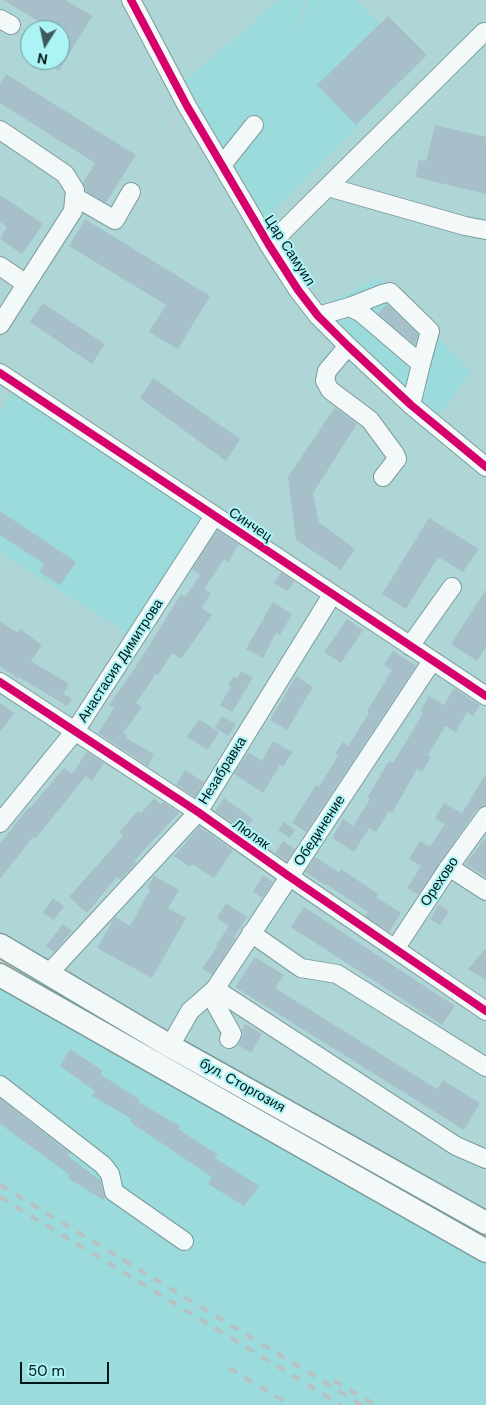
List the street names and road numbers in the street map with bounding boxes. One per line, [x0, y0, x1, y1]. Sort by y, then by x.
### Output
street label: Цар Самуил [260, 213, 318, 289]
street label: Синчец [225, 504, 275, 546]
street label: Анастасия Димитрова [75, 596, 167, 726]
street label: Незабравка [195, 734, 251, 808]
street label: Обединение [291, 792, 349, 870]
street label: Люляк [229, 816, 273, 854]
street label: Орехово [417, 854, 463, 910]
street label: бул. Сторгозия [196, 1056, 288, 1116]

